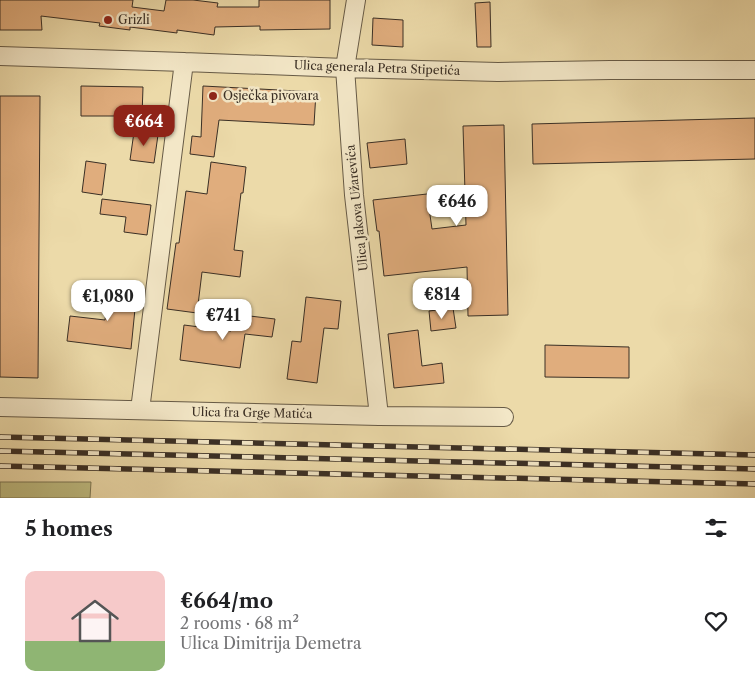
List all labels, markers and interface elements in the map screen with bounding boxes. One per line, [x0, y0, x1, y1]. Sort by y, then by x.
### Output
place label: Grizli [118, 12, 150, 27]
marker: Grizli [102, 14, 114, 26]
street label: Ulica generala Petra Stipetića [294, 57, 461, 78]
place label: Osječka pivovara [223, 88, 319, 103]
marker: Osječka pivovara [207, 90, 219, 102]
pin: €664 [114, 104, 174, 147]
text: €664 [125, 111, 163, 131]
street label: Ulica Jakova Užarevića [342, 143, 371, 272]
pin: €646 [427, 184, 487, 227]
text: €646 [438, 191, 476, 211]
pin: €814 [412, 278, 472, 320]
pin: €1,080 [67, 280, 149, 322]
text: €814 [424, 284, 460, 304]
text: €1,080 [82, 286, 134, 306]
pin: €741 [193, 298, 253, 341]
text: €741 [206, 305, 240, 325]
street label: Ulica fra Grge Matića [192, 404, 313, 421]
icon: filters [702, 514, 730, 542]
text: 5 homes [25, 516, 113, 541]
text: €664/mo [180, 588, 273, 613]
icon: home [65, 591, 125, 651]
icon: heart [702, 607, 730, 635]
text: 2 rooms · 68 m² [180, 613, 299, 633]
text: Ulica Dimitrija Demetra [180, 633, 361, 653]

